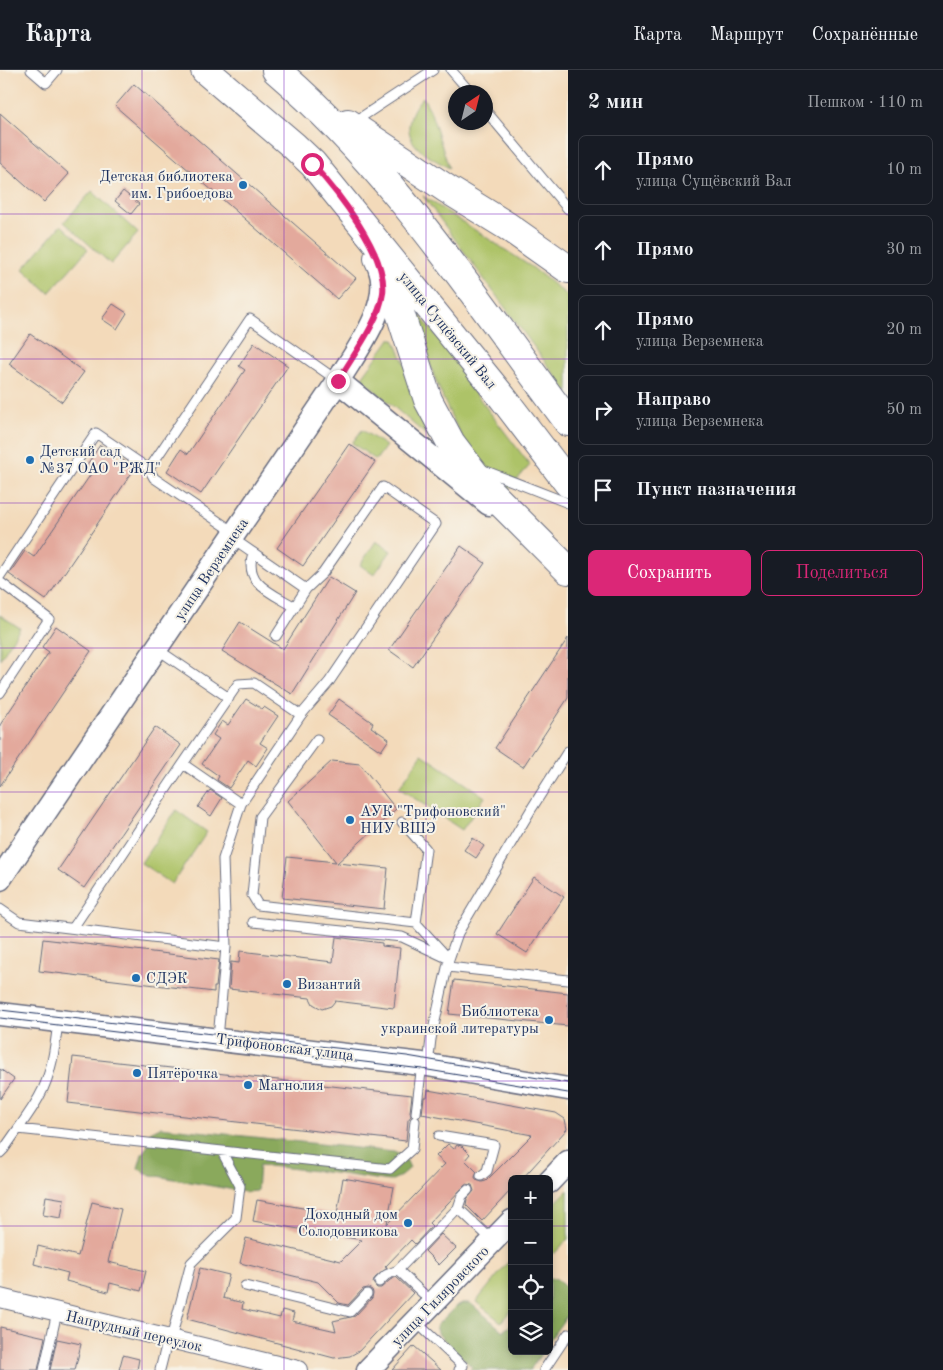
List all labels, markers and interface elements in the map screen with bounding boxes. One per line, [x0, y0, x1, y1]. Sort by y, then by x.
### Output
text: Карта [25, 23, 92, 47]
text: Карта [633, 26, 682, 44]
text: Маршрут [710, 26, 784, 44]
text: Сохранённые [812, 26, 918, 44]
north arrow [448, 85, 493, 130]
text: 2 мин [588, 92, 643, 113]
text: Пешком · 110 m [807, 95, 923, 111]
text: Прямо [636, 151, 694, 170]
route start [301, 153, 324, 176]
icon: ahead [589, 156, 617, 184]
text: 10 m [886, 162, 922, 178]
place label: Детская библиотека им. Грибоедова [99, 170, 234, 202]
text: улица Сущёвский Вал [636, 174, 792, 190]
marker: Детская библиотека им. Грибоедова [237, 179, 249, 191]
icon: ahead [589, 236, 617, 264]
text: Прямо [636, 241, 694, 260]
text: 30 m [886, 242, 922, 258]
street label: улица Сущёвский Вал [395, 270, 499, 392]
text: Прямо [636, 311, 694, 330]
icon: ahead [589, 316, 617, 344]
text: 20 m [886, 322, 922, 338]
text: улица Верземнека [636, 334, 764, 350]
route end [327, 370, 350, 393]
text: Направо [636, 391, 711, 410]
icon: right [589, 396, 617, 424]
text: 50 m [886, 402, 922, 418]
text: улица Верземнека [636, 414, 764, 430]
place label: Детский сад №37 ОАО "РЖД" [40, 445, 161, 477]
marker: Детский сад №37 ОАО "РЖД" [24, 454, 36, 466]
icon: arrive [589, 476, 617, 504]
text: Пункт назначения [636, 481, 796, 500]
street label: улица Верземнека [173, 516, 252, 624]
button: Сохранить [588, 550, 751, 596]
button: Поделиться [761, 550, 923, 596]
place label: АУК "Трифоновский" НИУ ВШЭ [360, 805, 506, 837]
marker: АУК "Трифоновский" НИУ ВШЭ [344, 814, 356, 826]
marker: СДЭК [130, 972, 142, 984]
place label: СДЭК [146, 972, 188, 987]
marker: Византий [281, 978, 293, 990]
place label: Византий [297, 978, 361, 993]
place label: Библиотека украинской литературы [381, 1005, 540, 1037]
marker: Библиотека украинской литературы [543, 1014, 555, 1026]
street label: Трифоновская улица [215, 1033, 355, 1064]
marker: Пятёрочка [131, 1067, 143, 1079]
place label: Пятёрочка [147, 1067, 219, 1082]
marker: Магнолия [242, 1079, 254, 1091]
place label: Магнолия [258, 1079, 324, 1094]
map controls [508, 1175, 553, 1355]
button: + [508, 1175, 553, 1220]
place label: Доходный дом Солодовникова [298, 1208, 399, 1240]
marker: Доходный дом Солодовникова [402, 1217, 414, 1229]
button: − [508, 1220, 553, 1265]
street label: улица Гиляровского [390, 1244, 493, 1350]
button: locate [508, 1265, 553, 1310]
street label: Напрудный переулок [64, 1309, 204, 1356]
button: layers [508, 1310, 553, 1355]

